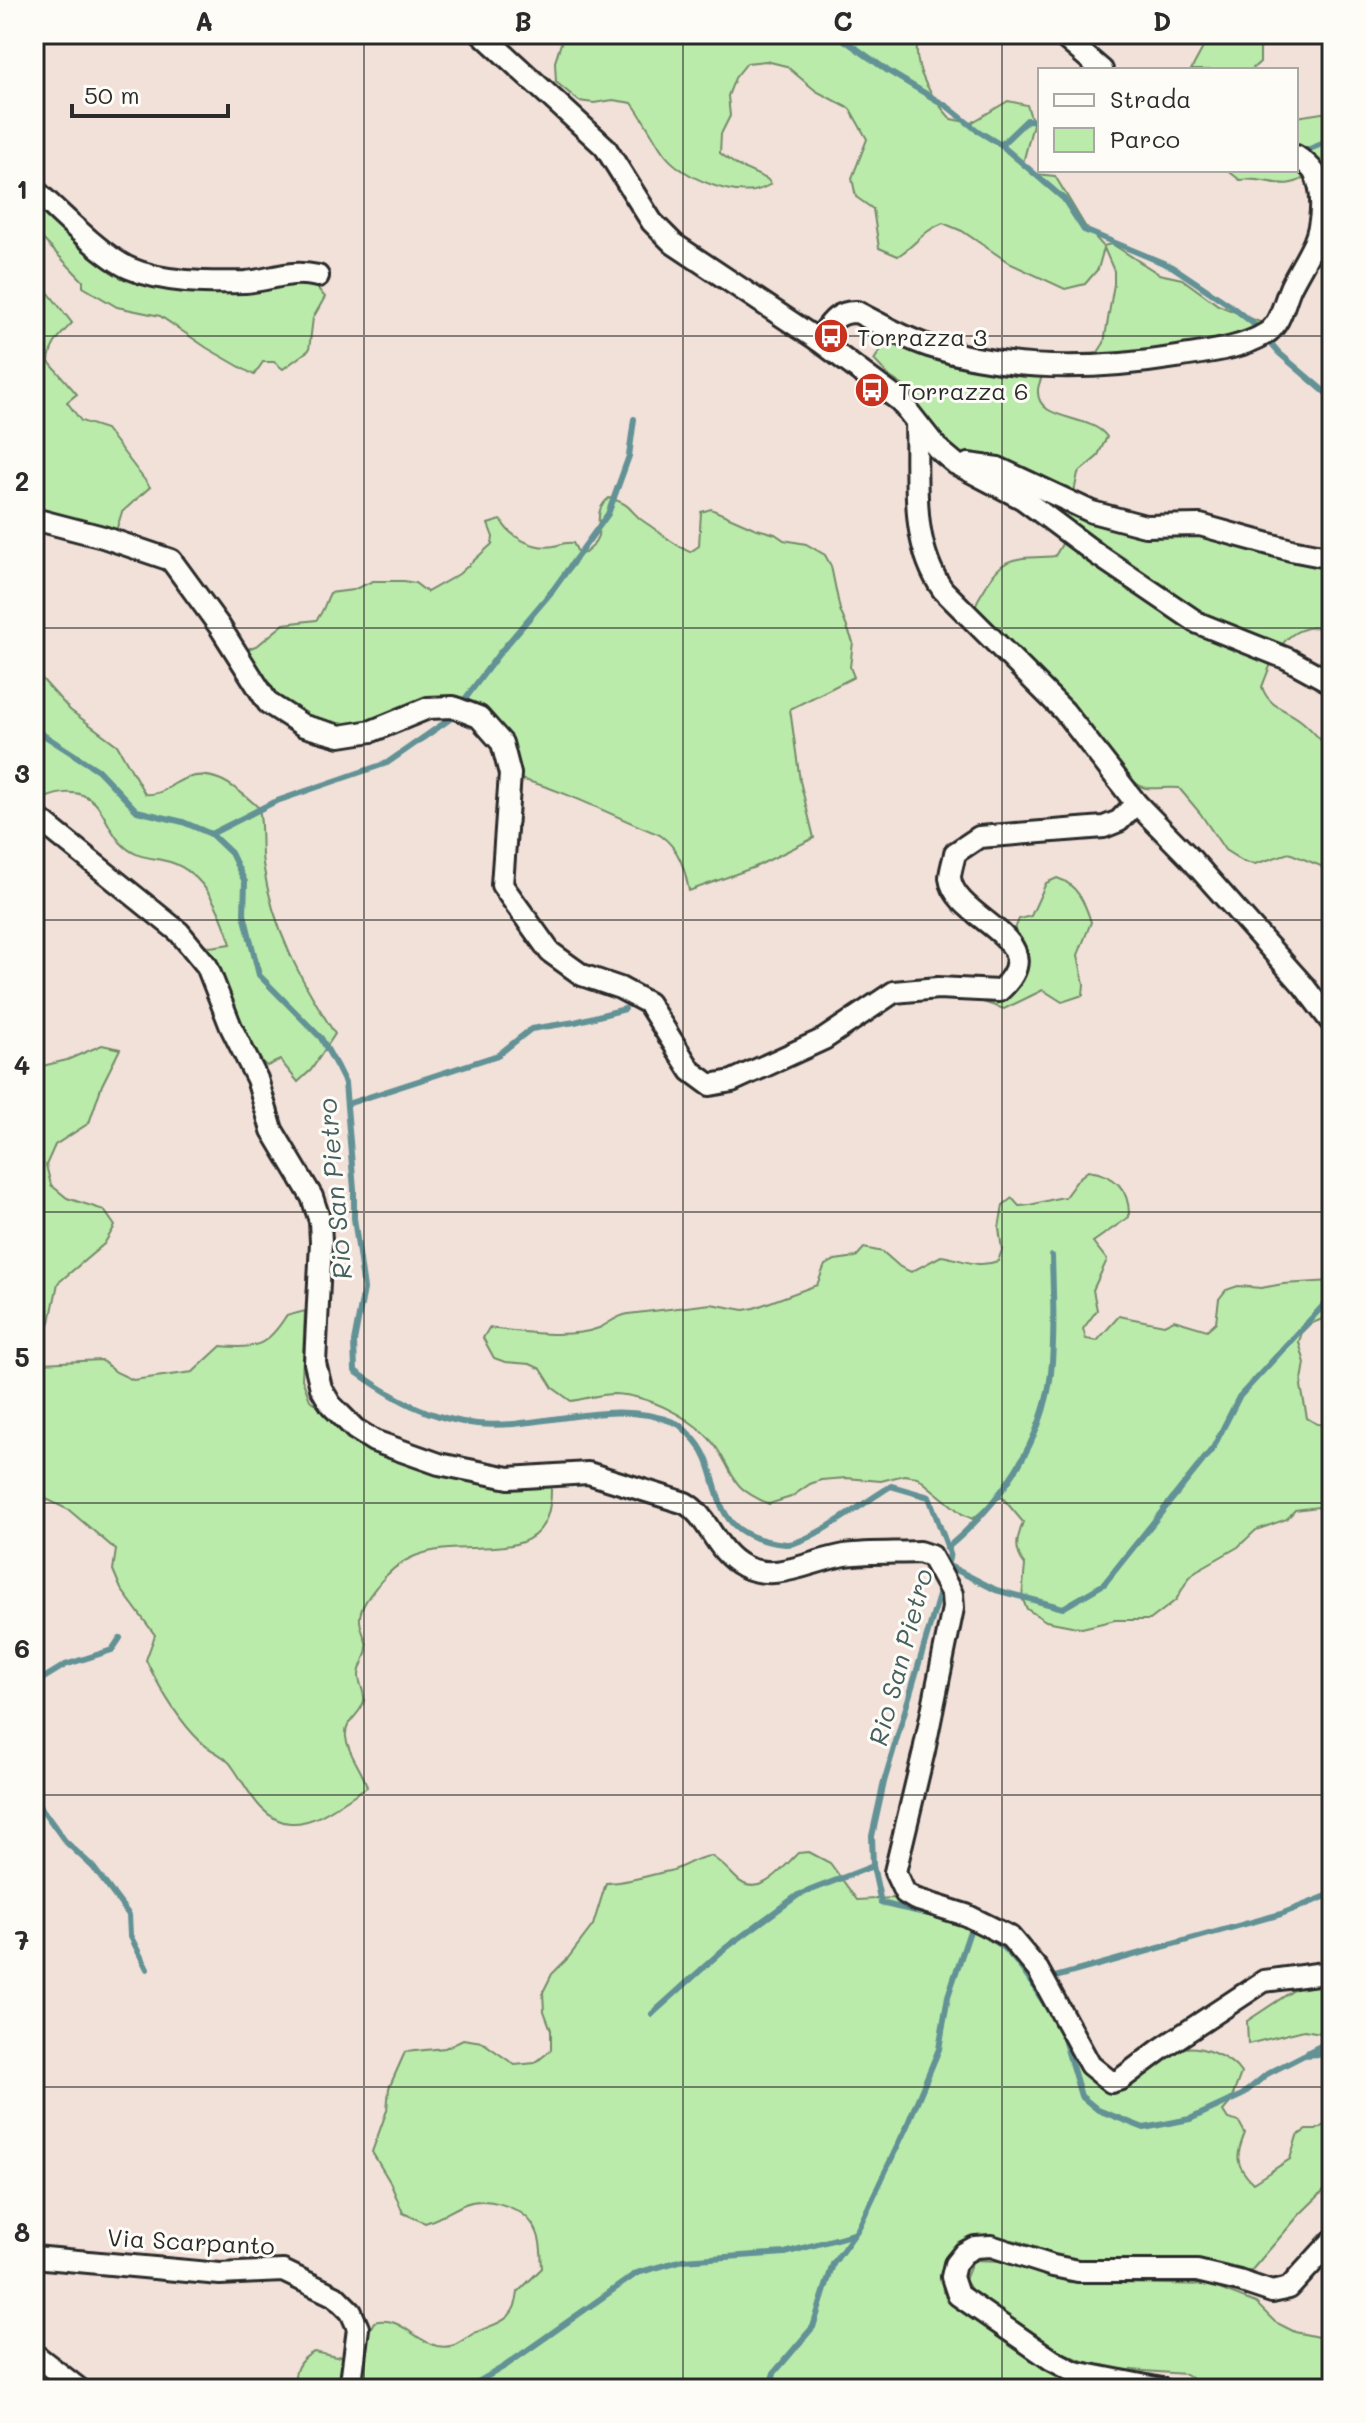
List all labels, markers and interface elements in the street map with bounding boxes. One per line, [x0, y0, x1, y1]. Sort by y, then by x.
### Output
text: A [195, 4, 213, 38]
text: B [514, 4, 532, 38]
text: C [833, 4, 853, 38]
text: D [1153, 4, 1171, 38]
scale bar [72, 68, 228, 118]
legend [1038, 68, 1298, 172]
text: 50 m [84, 79, 140, 110]
text: Strada [1110, 83, 1191, 114]
text: Parco [1110, 123, 1180, 154]
text: 1 [16, 172, 28, 206]
bus stop icon: Torrazza 3 [812, 317, 850, 355]
place label: Torrazza 3 [857, 321, 987, 352]
bus stop icon: Torrazza 6 [853, 371, 891, 409]
place label: Torrazza 6 [898, 375, 1028, 406]
text: 2 [15, 464, 29, 498]
text: 3 [14, 756, 30, 790]
text: 4 [14, 1048, 30, 1082]
water label: Rio San Pietro [309, 1097, 359, 1281]
text: 5 [14, 1340, 30, 1374]
water label: Rio San Pietro [860, 1565, 940, 1749]
text: 6 [14, 1631, 30, 1665]
text: 7 [15, 1923, 29, 1957]
text: 8 [14, 2215, 30, 2249]
street label: Via Scarpanto [106, 2221, 276, 2261]

